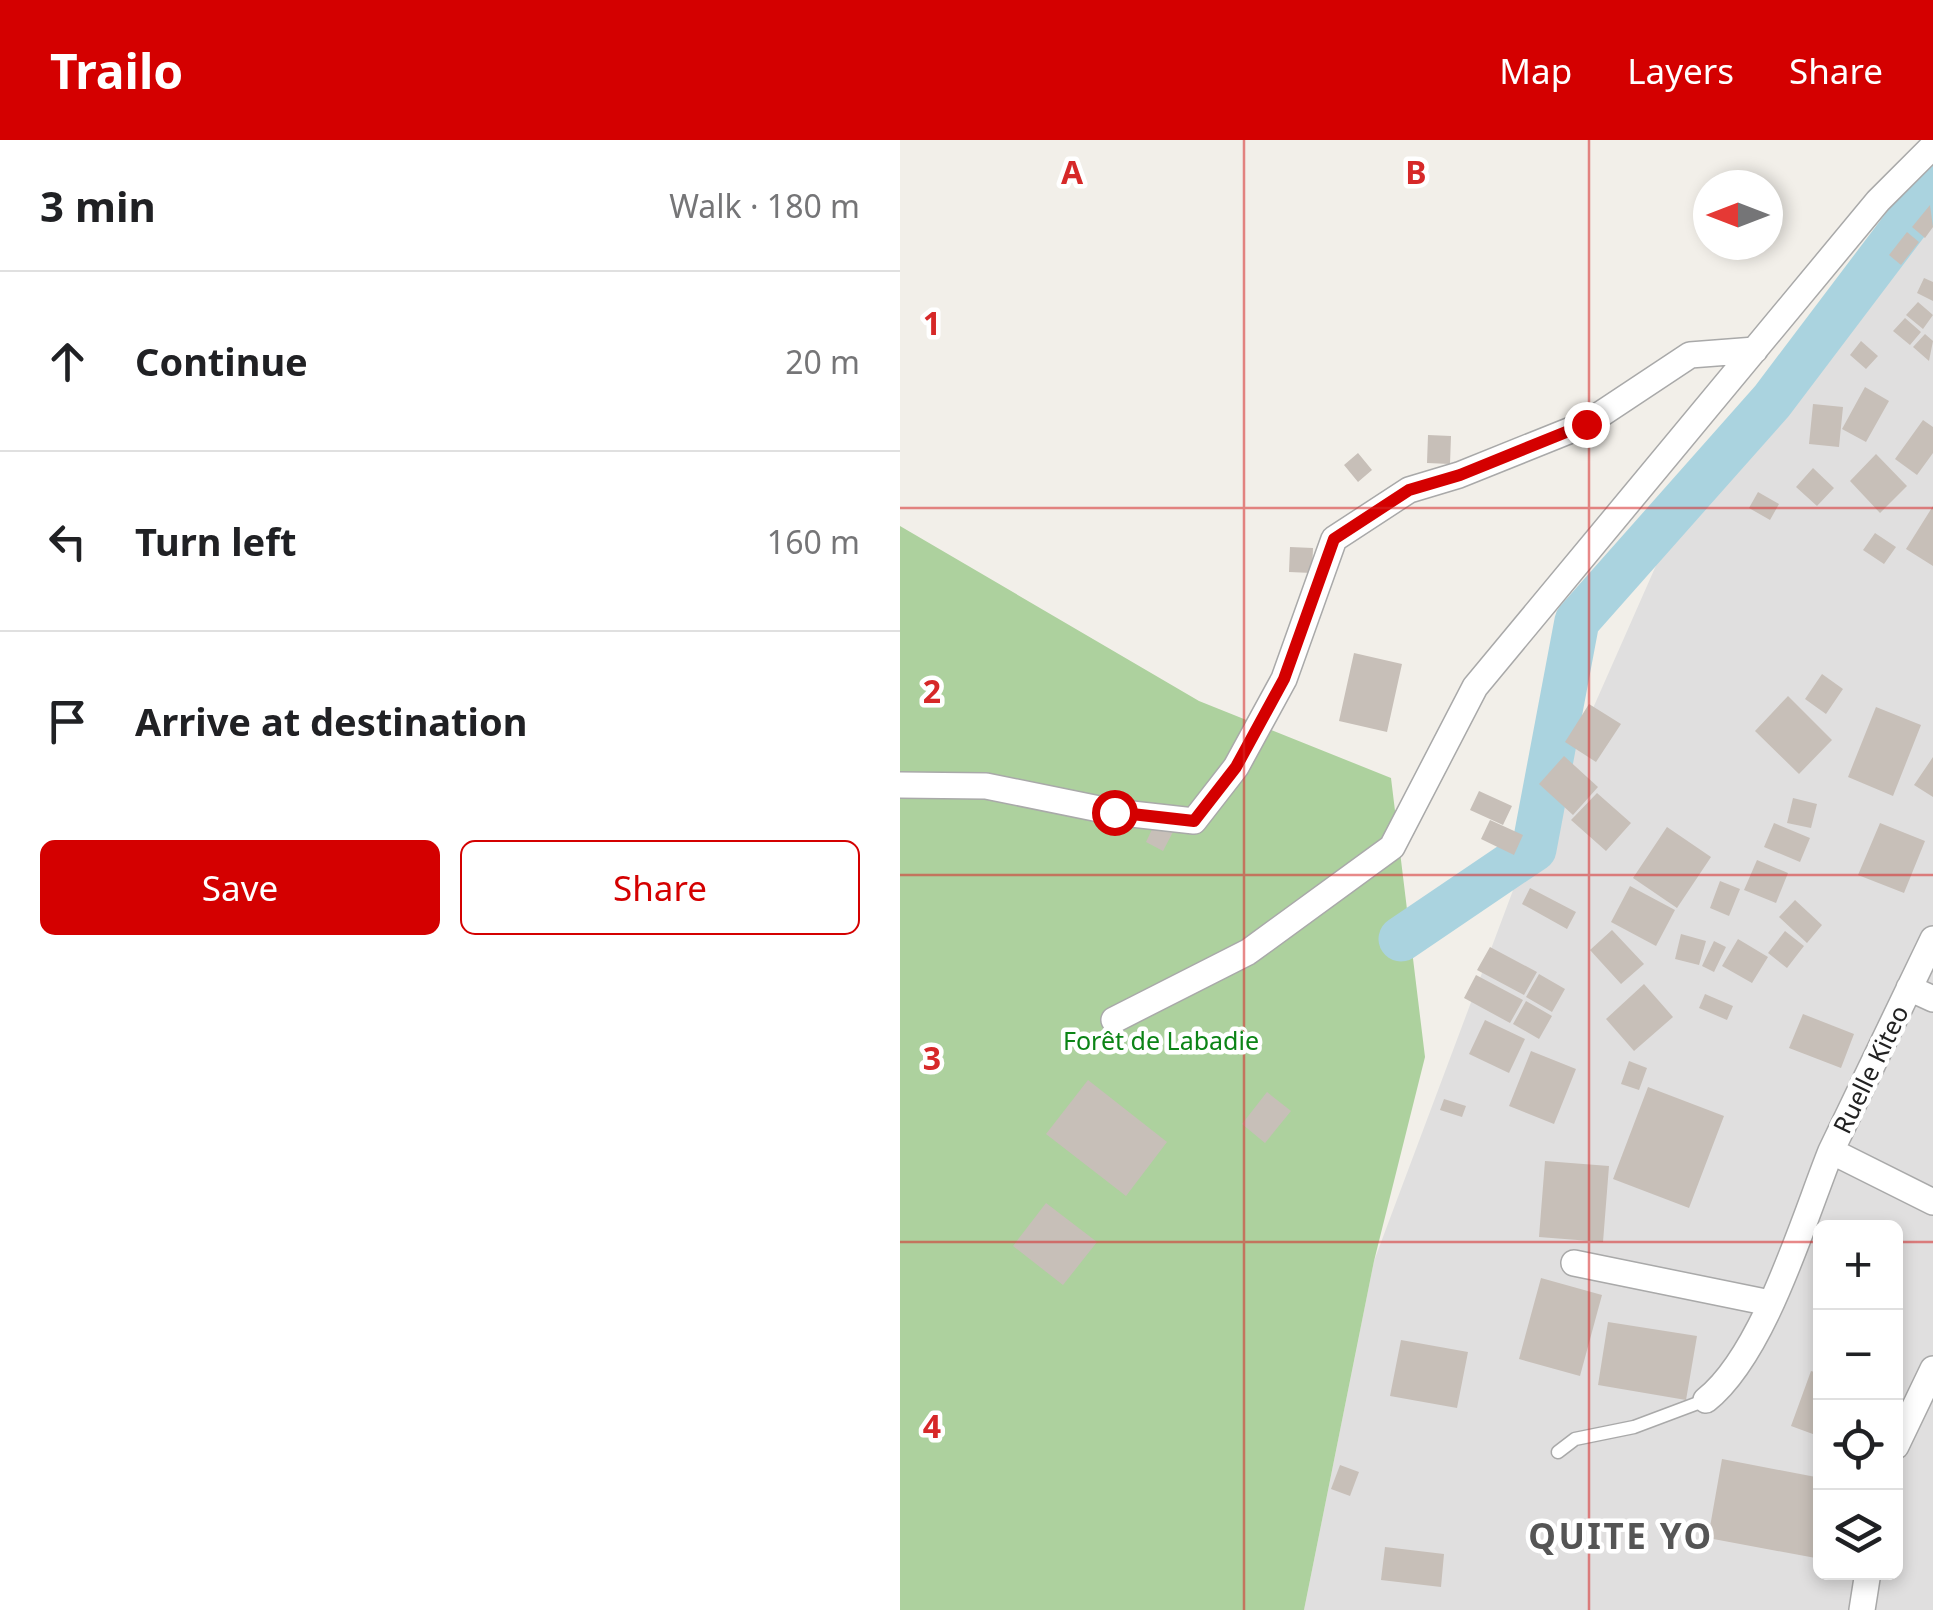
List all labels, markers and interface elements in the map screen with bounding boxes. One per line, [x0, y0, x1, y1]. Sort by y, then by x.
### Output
text: Trailo [50, 38, 183, 103]
text: Map [1499, 47, 1572, 94]
text: Layers [1627, 47, 1734, 94]
text: Share [1789, 47, 1883, 94]
text: A [1061, 150, 1084, 193]
text: B [1405, 150, 1427, 193]
north arrow [1693, 170, 1783, 260]
text: 3 min [40, 177, 156, 234]
text: Walk · 180 m [669, 184, 860, 227]
text: 1 [923, 301, 941, 344]
icon: ahead [40, 334, 95, 389]
text: Continue [135, 335, 308, 387]
text: 20 m [785, 340, 860, 383]
route end [1564, 402, 1610, 448]
icon: left [40, 514, 95, 569]
text: Turn left [135, 515, 297, 567]
text: 160 m [767, 520, 860, 563]
text: 2 [923, 669, 941, 712]
icon: arrive [40, 694, 95, 749]
text: Arrive at destination [135, 695, 527, 747]
route start [1092, 790, 1138, 836]
button: Save [40, 840, 440, 935]
button: Share [460, 840, 860, 935]
street label: Ruelle Kiteo [1824, 999, 1916, 1139]
park label: Forêt de Labadie [1063, 1023, 1259, 1057]
text: 3 [923, 1036, 941, 1079]
map controls [1813, 1220, 1903, 1580]
button: + [1813, 1220, 1903, 1310]
button: − [1813, 1310, 1903, 1400]
button: locate [1813, 1400, 1903, 1490]
text: 4 [923, 1404, 941, 1447]
button: layers [1813, 1490, 1903, 1580]
district label: QUITE YO [1528, 1512, 1714, 1559]

